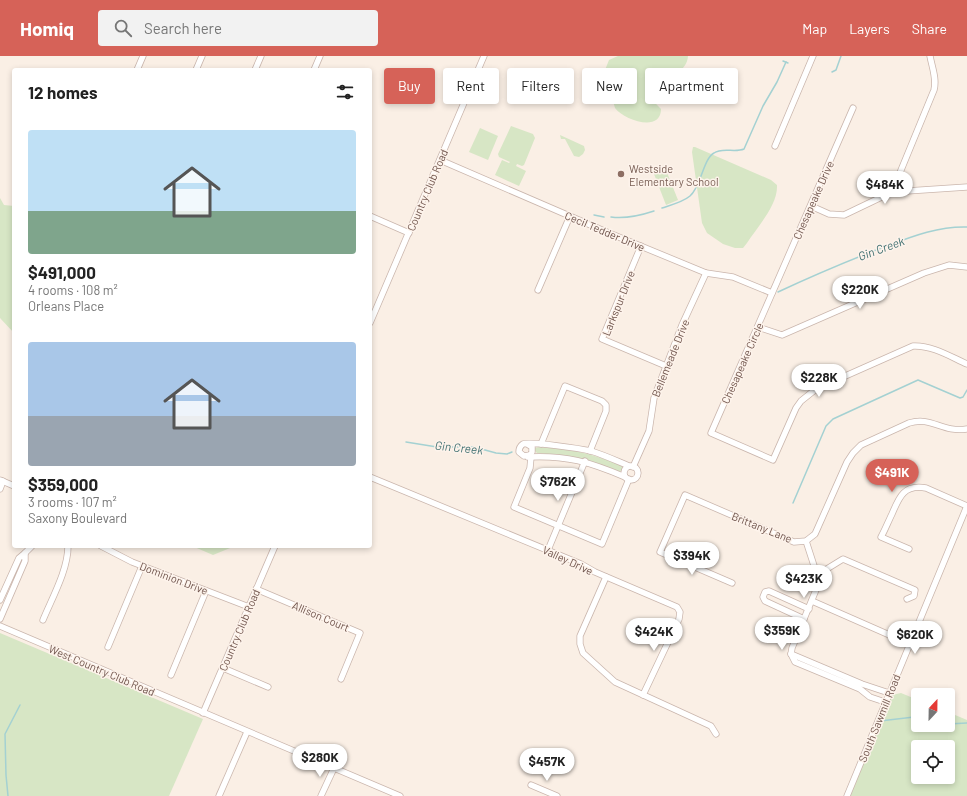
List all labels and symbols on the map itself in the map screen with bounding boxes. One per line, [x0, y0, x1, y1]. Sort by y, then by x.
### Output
street label: Country Club Road [404, 147, 450, 233]
street label: Chesapeake Drive [790, 159, 836, 241]
place label: Westside Elementary School [629, 162, 719, 188]
marker: Westside Elementary School [616, 169, 626, 179]
pin: $484K [857, 171, 913, 205]
street label: Cecil Tedder Drive [563, 208, 647, 254]
water label: Gin Creek [856, 233, 906, 263]
street label: Larkspur Drive [599, 268, 637, 338]
pin: $220K [832, 276, 888, 310]
street label: Bellemeade Drive [648, 317, 692, 399]
street label: Chesapeake Circle [718, 320, 766, 406]
pin: $228K [791, 364, 847, 398]
water label: Gin Creek [434, 438, 484, 456]
pin: $491K [864, 459, 920, 493]
pin: $762K [530, 468, 586, 502]
street label: Brittany Lane [730, 509, 794, 545]
pin: $394K [664, 542, 720, 576]
street label: Valley Drive [541, 543, 595, 577]
street label: Dominion Drive [138, 559, 210, 597]
pin: $423K [776, 565, 832, 599]
street label: Country Club Road [216, 587, 262, 673]
street label: Allison Court [291, 598, 351, 634]
pin: $359K [754, 617, 810, 651]
pin: $424K [626, 618, 682, 652]
pin: $620K [887, 621, 943, 655]
street label: West Country Club Road [47, 642, 157, 698]
street label: South Sawmill Road [855, 672, 903, 764]
north arrow [911, 688, 955, 732]
pin: $280K [292, 744, 348, 778]
pin: $457K [519, 748, 575, 782]

